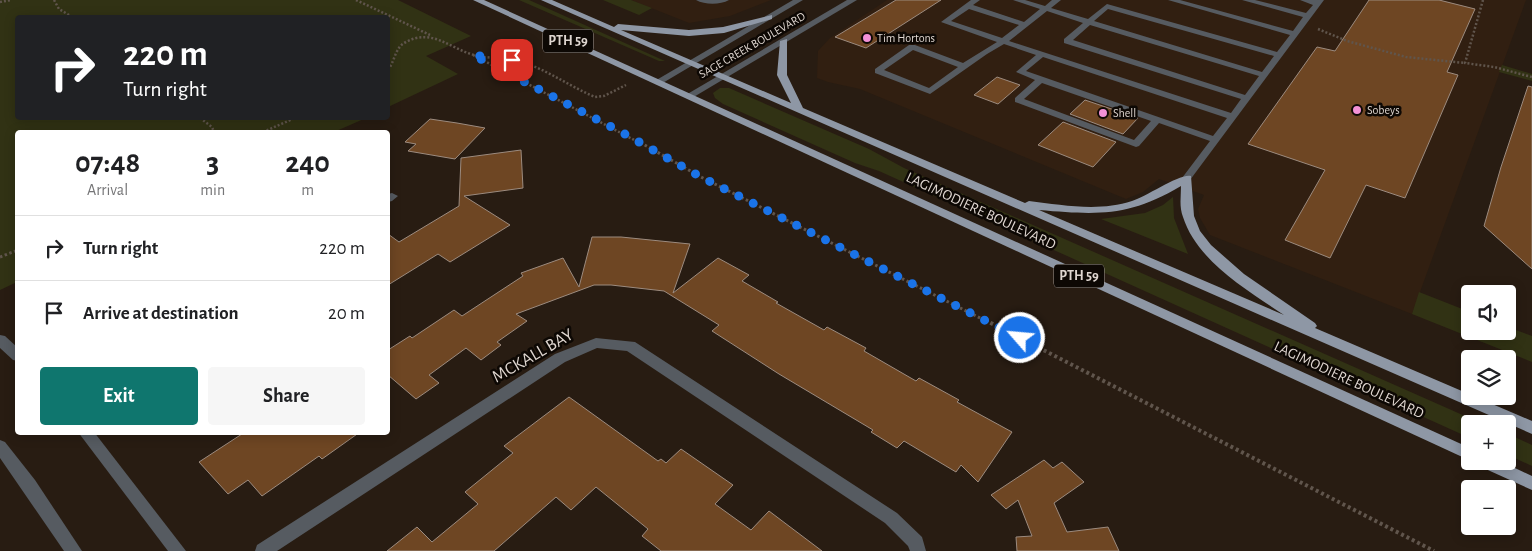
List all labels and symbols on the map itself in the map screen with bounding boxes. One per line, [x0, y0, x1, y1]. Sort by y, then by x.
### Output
street label: SAGE CREEK BOULEVARD [697, 10, 807, 80]
road number: PTH 59 [543, 29, 593, 52]
marker: Tim Hortons [861, 32, 873, 44]
place label: Tim Hortons [877, 32, 935, 44]
pin [491, 39, 533, 81]
marker: Sobeys [1351, 104, 1363, 116]
place label: Sobeys [1367, 104, 1400, 117]
marker: Shell [1097, 107, 1109, 119]
place label: Shell [1113, 107, 1136, 119]
street label: LAGIMODIERE BOULEVARD [904, 170, 1058, 252]
road number: PTH 59 [1054, 264, 1104, 288]
position arrow [993, 311, 1045, 363]
street label: MCKALL BAY [489, 325, 577, 386]
street label: LAGIMODIERE BOULEVARD [1272, 339, 1426, 421]

